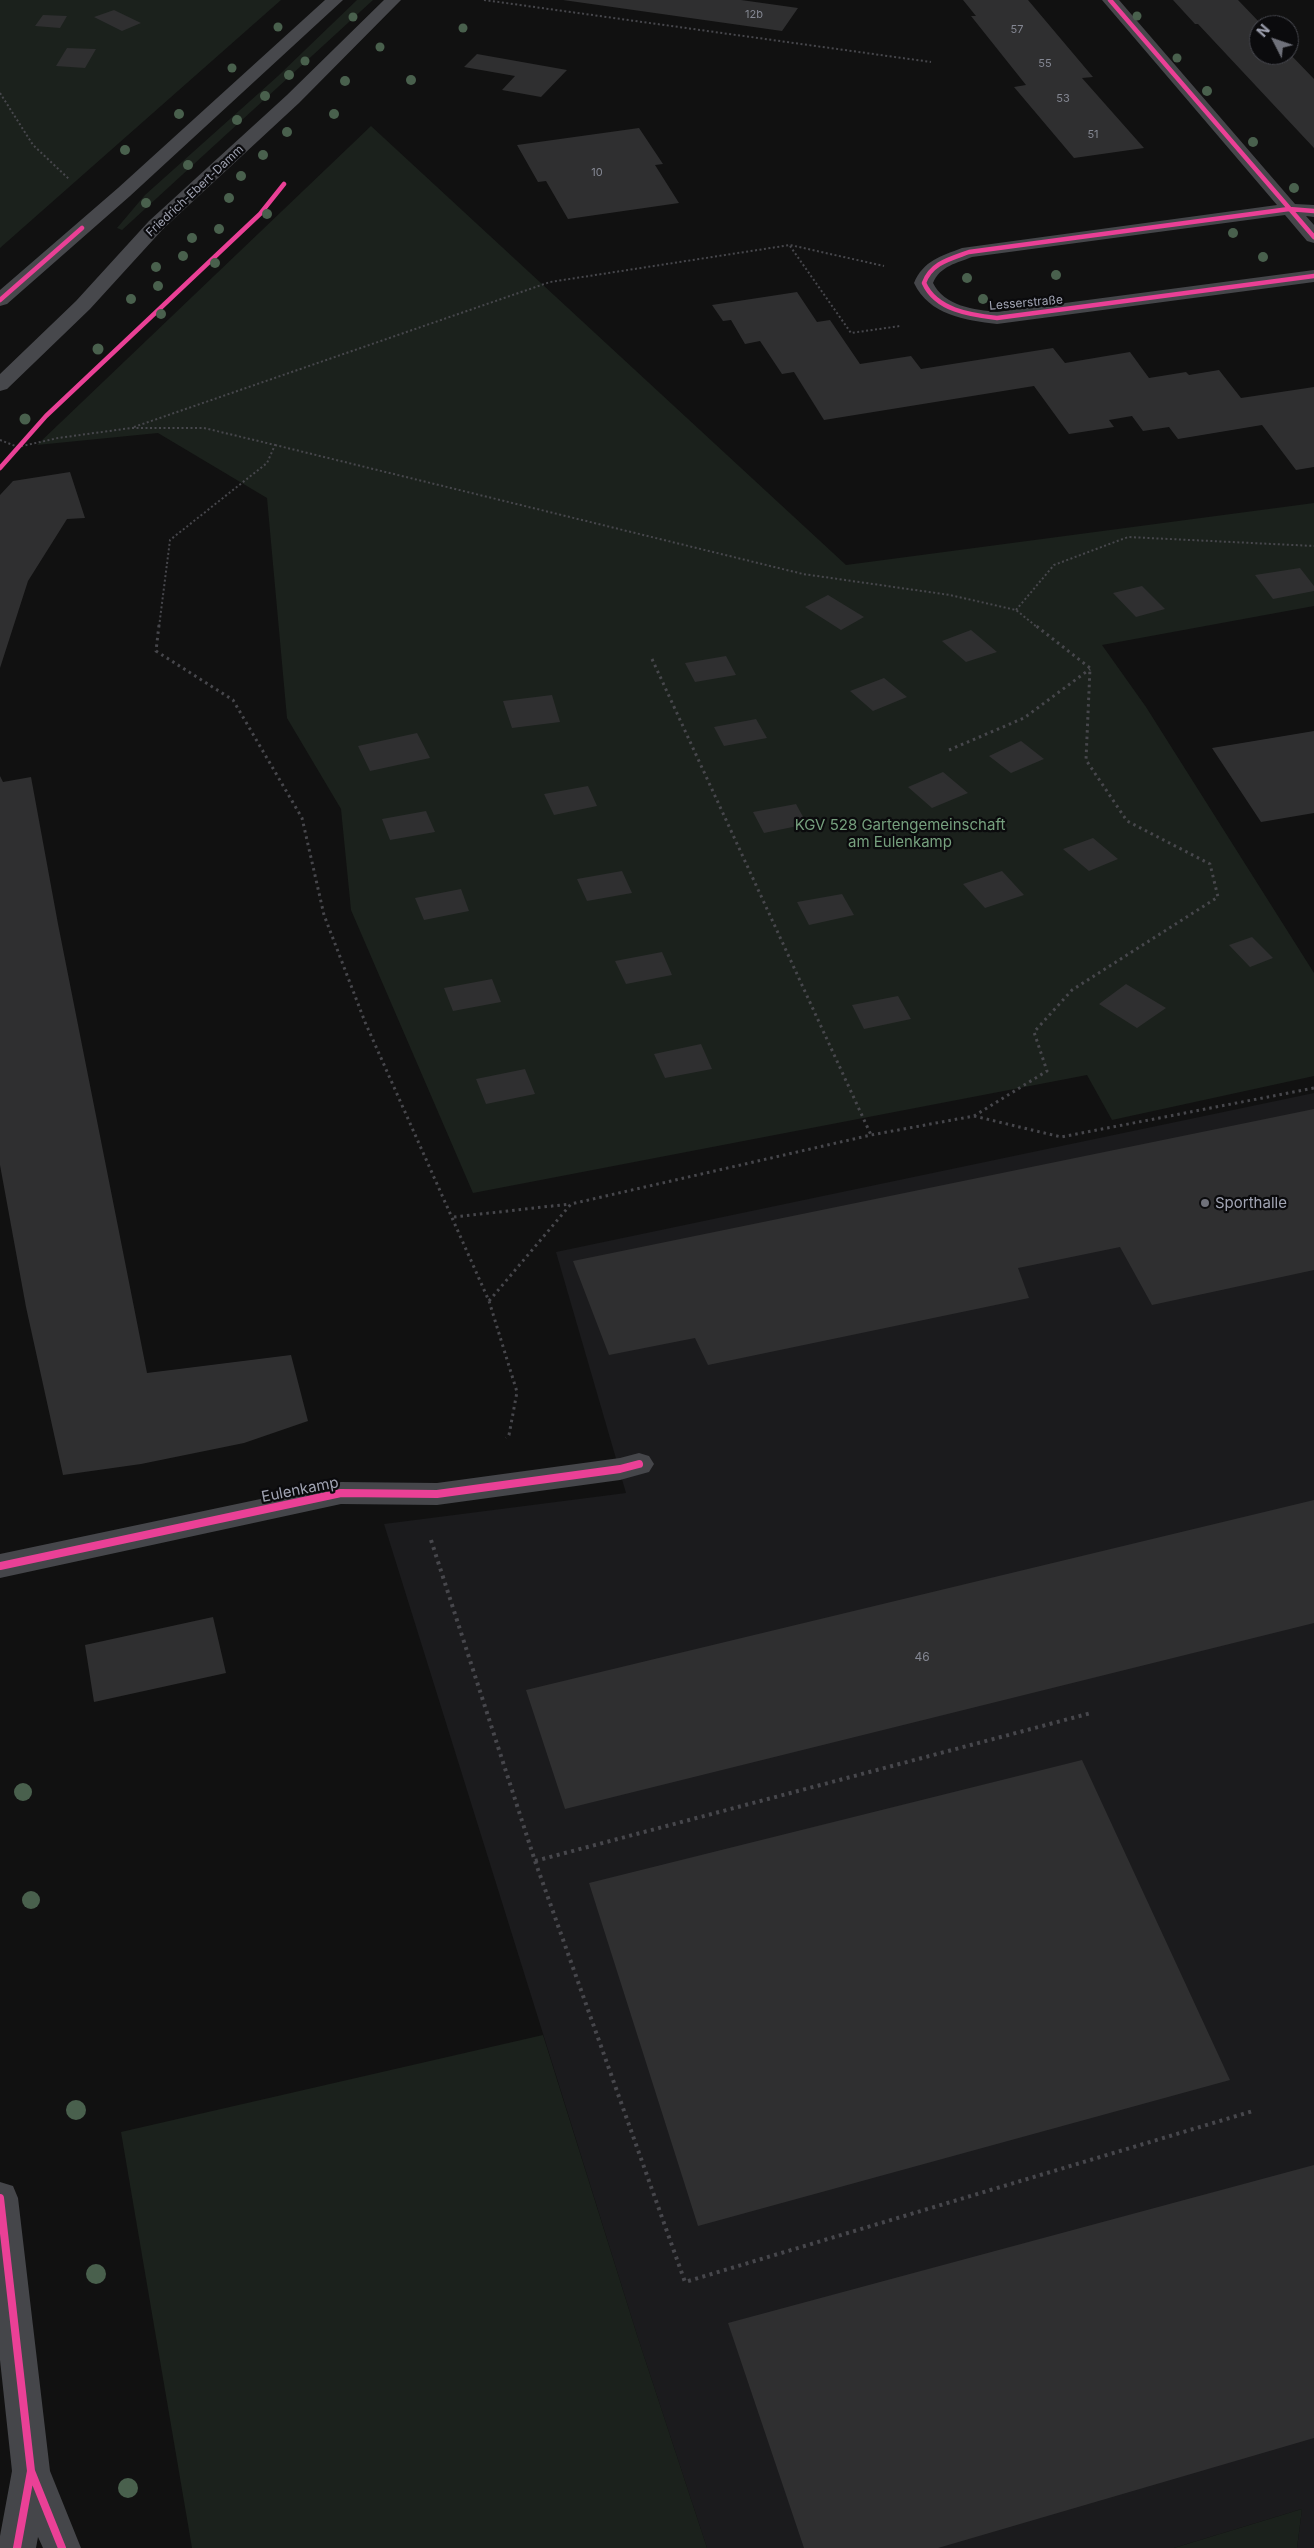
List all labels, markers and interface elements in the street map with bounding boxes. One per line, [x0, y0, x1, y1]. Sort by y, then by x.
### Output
house number: 12b [745, 8, 763, 22]
north arrow [1249, 15, 1299, 65]
text: N [1253, 21, 1273, 40]
house number: 57 [1011, 23, 1023, 37]
house number: 55 [1038, 57, 1052, 71]
house number: 53 [1056, 92, 1070, 106]
house number: 51 [1087, 128, 1099, 142]
street label: Friedrich-Ebert-Damm [143, 142, 247, 240]
house number: 10 [591, 166, 603, 180]
street label: Lesserstraße [989, 293, 1063, 313]
park label: KGV 528 Gartengemeinschaft am Eulenkamp [795, 816, 1005, 851]
place label: Sporthalle [1215, 1194, 1287, 1212]
marker: Sporthalle [1199, 1197, 1211, 1209]
street label: Eulenkamp [260, 1474, 340, 1506]
house number: 46 [914, 1650, 930, 1664]

